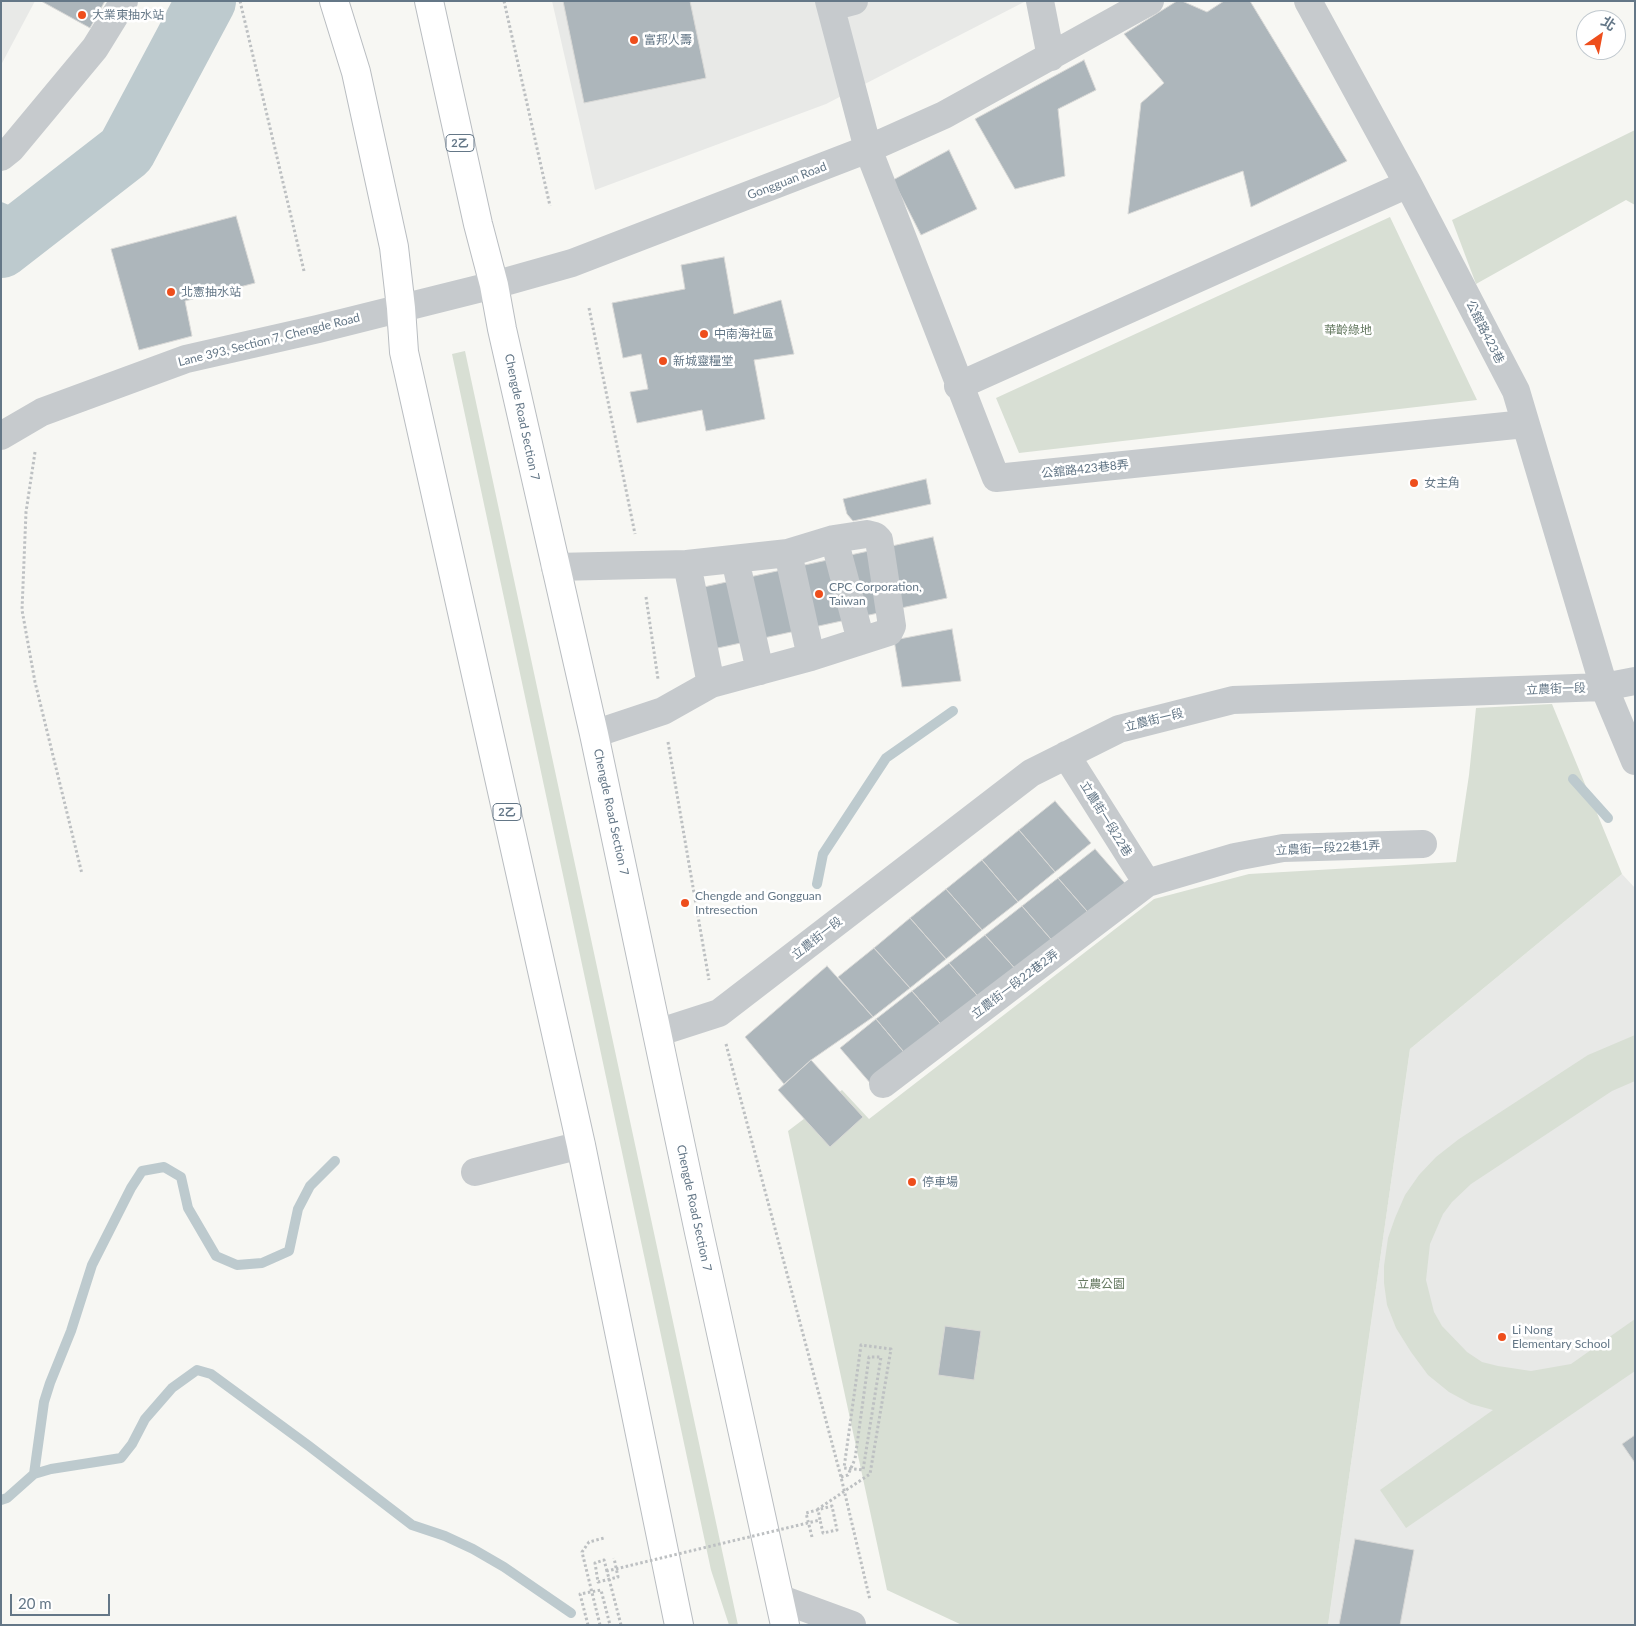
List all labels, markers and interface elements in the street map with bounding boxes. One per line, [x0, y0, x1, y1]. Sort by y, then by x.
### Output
place label: 大業東抽水站 [92, 8, 164, 22]
marker: 大業東抽水站 [76, 9, 88, 21]
north arrow [1576, 10, 1626, 60]
text: 北 [1598, 12, 1619, 34]
place label: 富邦人壽 [644, 33, 692, 47]
marker: 富邦人壽 [628, 34, 640, 46]
road number: 2乙 [446, 134, 474, 152]
street label: Gongguan Road [745, 159, 829, 203]
place label: 北憲抽水站 [181, 285, 241, 299]
marker: 北憲抽水站 [165, 286, 177, 298]
street label: 公舘路423巷 [1463, 298, 1507, 366]
street label: Lane 393, Section 7, Chengde Road [177, 310, 361, 370]
park label: 華齡綠地 [1324, 323, 1372, 337]
place label: 中南海社區 [714, 327, 774, 341]
marker: 中南海社區 [698, 328, 710, 340]
street label: Chengde Road Section 7 [502, 352, 542, 482]
place label: 新城靈糧堂 [673, 354, 733, 368]
marker: 新城靈糧堂 [657, 355, 669, 367]
street label: 公舘路423巷8弄 [1041, 457, 1129, 481]
place label: 女主角 [1424, 476, 1460, 490]
marker: 女主角 [1408, 477, 1420, 489]
place label: CPC Corporation, Taiwan [829, 580, 922, 608]
marker: CPC Corporation, Taiwan [813, 588, 825, 600]
street label: 立農街一段 [1526, 681, 1586, 697]
street label: 立農街一段 [1123, 706, 1185, 734]
street label: Chengde Road Section 7 [591, 747, 631, 877]
street label: 立農街一段22巷 [1077, 779, 1135, 859]
road number: 2乙 [493, 804, 521, 820]
street label: 立農街一段22巷1弄 [1275, 838, 1381, 858]
place label: Chengde and Gongguan Intresection [695, 889, 821, 917]
marker: Chengde and Gongguan Intresection [679, 897, 691, 909]
street label: 立農街一段 [789, 914, 845, 962]
street label: 立農街一段22巷2弄 [969, 947, 1061, 1021]
street label: Chengde Road Section 7 [674, 1143, 714, 1273]
place label: 停車場 [922, 1175, 958, 1189]
marker: 停車場 [906, 1176, 918, 1188]
park label: 立農公園 [1077, 1277, 1125, 1291]
place label: Li Nong Elementary School [1512, 1323, 1610, 1351]
marker: Li Nong Elementary School [1496, 1331, 1508, 1343]
scale bar [12, 1584, 112, 1616]
text: 20 m [18, 1594, 52, 1612]

